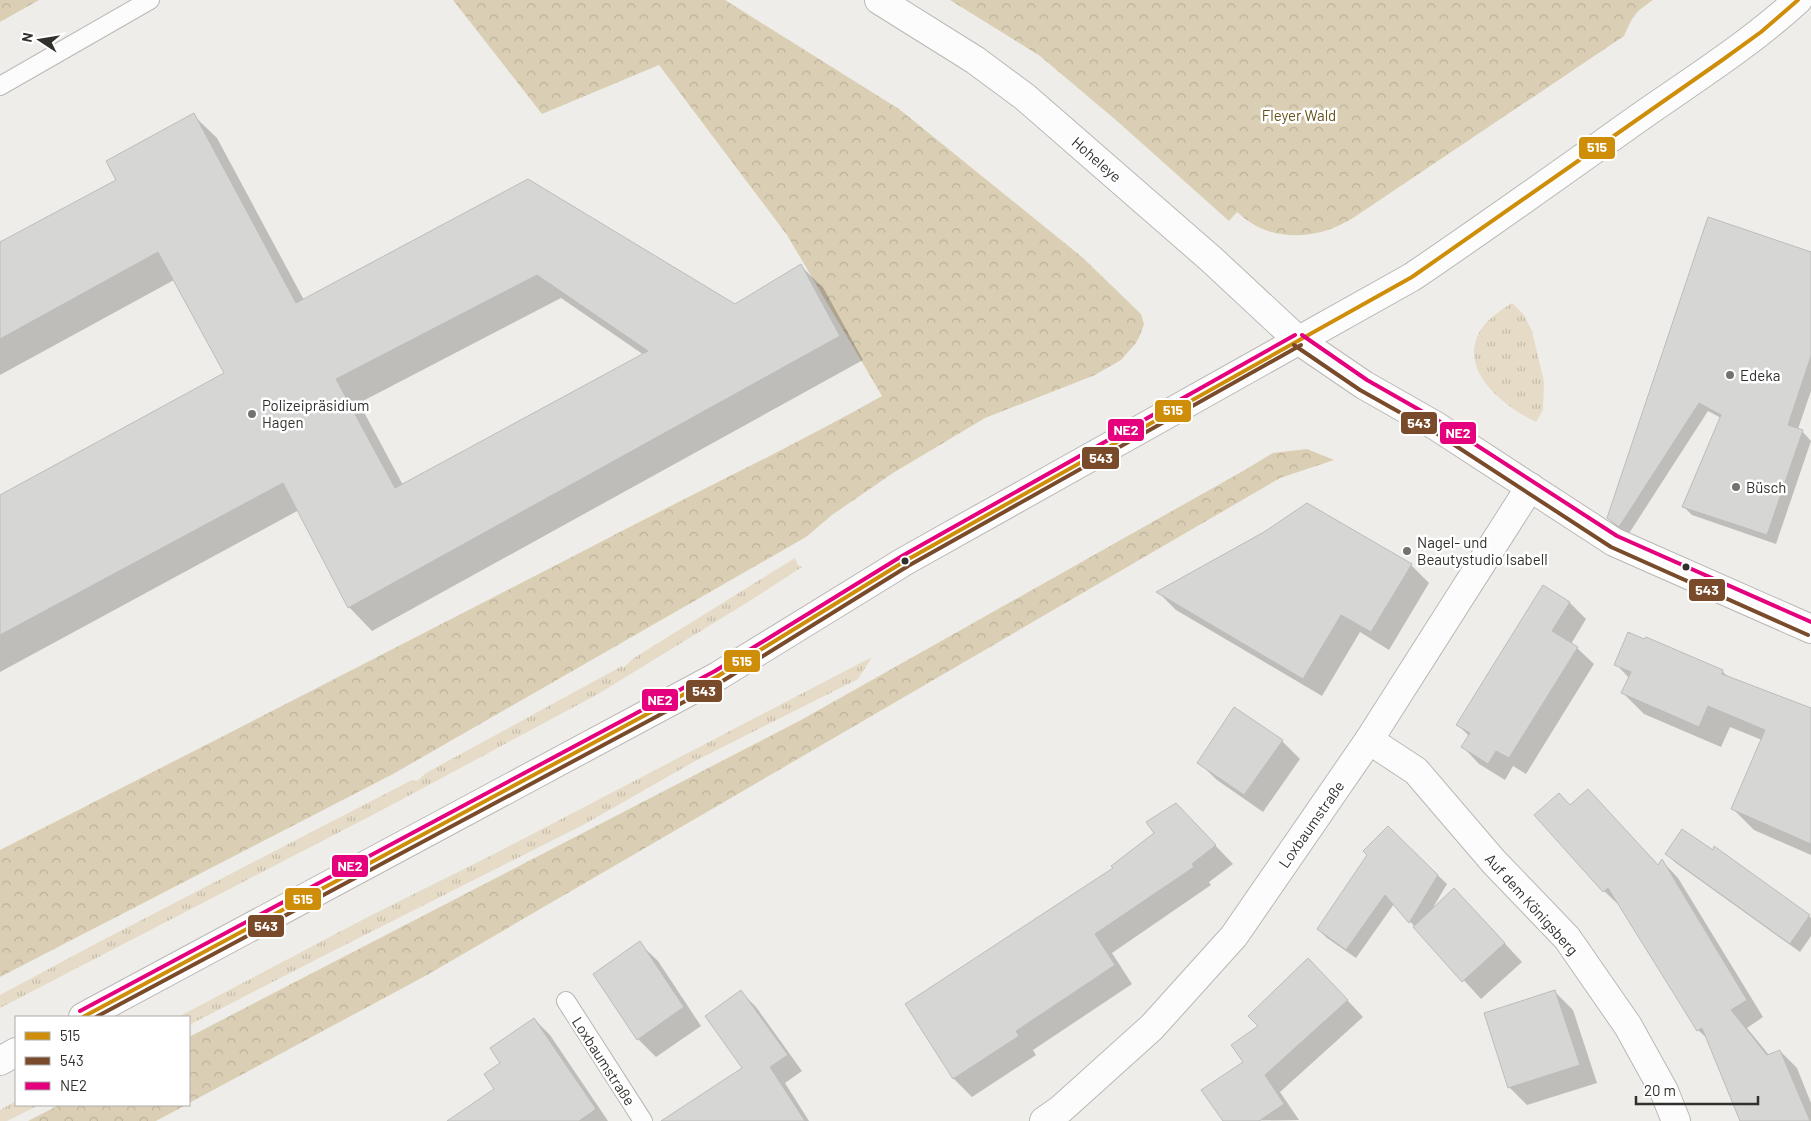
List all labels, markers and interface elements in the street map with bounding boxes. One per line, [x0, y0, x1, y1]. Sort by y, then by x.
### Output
north arrow [15, 15, 65, 65]
text: N [18, 31, 36, 44]
park label: Fleyer Wald [1262, 106, 1336, 124]
street label: Hoheleye [1069, 133, 1125, 185]
line badge: 515 [1578, 136, 1616, 160]
text: 515 [1587, 138, 1607, 155]
place label: Edeka [1740, 366, 1780, 384]
marker: Edeka [1724, 369, 1736, 381]
place label: Polizeipräsidium Hagen [262, 396, 369, 431]
line badge: 515 [1154, 399, 1192, 423]
text: 515 [1163, 401, 1183, 418]
marker: Polizeipräsidium Hagen [246, 408, 258, 420]
line badge: 543 [1400, 411, 1438, 435]
text: 543 [1407, 414, 1431, 431]
line badge: NE2 [1107, 418, 1145, 442]
text: NE2 [1113, 421, 1139, 438]
line badge: NE2 [1439, 421, 1477, 445]
text: NE2 [1445, 424, 1471, 441]
line badge: 543 [1081, 446, 1120, 470]
text: 543 [1089, 449, 1113, 466]
place label: Büsch [1746, 478, 1786, 496]
marker: Büsch [1730, 481, 1742, 493]
place label: Nagel- und Beautystudio Isabell [1417, 533, 1548, 568]
marker: Nagel- und Beautystudio Isabell [1401, 545, 1413, 557]
unlabelled marker [900, 556, 910, 566]
unlabelled marker [1681, 562, 1691, 572]
line badge: 543 [1688, 578, 1726, 602]
text: 543 [1695, 581, 1719, 598]
line badge: 515 [723, 649, 761, 673]
text: 515 [732, 652, 752, 669]
line badge: 543 [685, 679, 723, 703]
text: 543 [692, 682, 716, 699]
line badge: NE2 [641, 688, 679, 712]
text: NE2 [647, 691, 673, 708]
street label: Loxbaumstraße [1274, 777, 1348, 871]
street label: Auf dem Königsberg [1482, 849, 1582, 959]
line badge: NE2 [331, 854, 369, 878]
text: NE2 [337, 857, 363, 874]
line badge: 515 [284, 887, 322, 911]
text: 515 [293, 890, 313, 907]
line badge: 543 [247, 914, 285, 938]
text: 543 [254, 917, 278, 934]
street label: Loxbaumstraße [569, 1013, 639, 1109]
legend [15, 1016, 190, 1106]
text: 515 [60, 1026, 80, 1044]
text: 543 [60, 1051, 84, 1069]
scale bar [1636, 1074, 1758, 1106]
text: NE2 [60, 1076, 87, 1094]
text: 20 m [1644, 1081, 1676, 1099]

